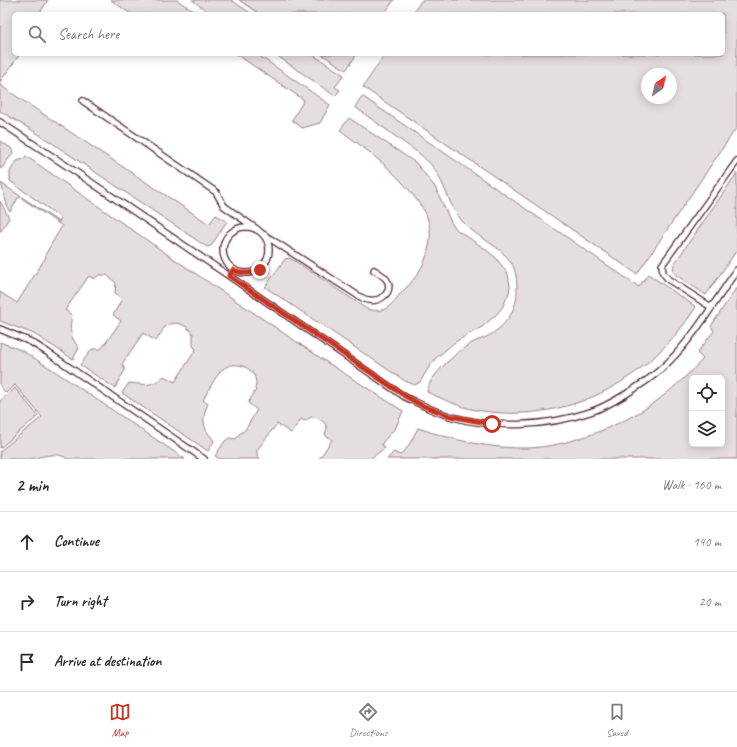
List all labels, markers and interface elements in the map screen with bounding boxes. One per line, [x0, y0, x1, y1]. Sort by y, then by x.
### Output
search box [12, 12, 725, 56]
icon: search [26, 23, 48, 45]
text: Search here [58, 25, 119, 44]
north arrow [641, 68, 677, 104]
route end [251, 261, 269, 279]
map controls [689, 375, 725, 447]
button: locate [689, 375, 725, 411]
button: layers [689, 411, 725, 447]
route start [483, 415, 501, 433]
text: 2 min [16, 475, 49, 496]
text: Walk · 160 m [662, 477, 721, 493]
icon: ahead [16, 531, 38, 553]
text: Continue [54, 532, 99, 551]
text: 140 m [693, 534, 721, 550]
icon: right [16, 591, 38, 613]
text: Turn right [54, 592, 107, 611]
text: 20 m [699, 594, 721, 610]
icon: arrive [16, 651, 38, 673]
text: Arrive at destination [54, 652, 161, 671]
tab: Map [109, 701, 131, 739]
tab: Directions [349, 701, 388, 739]
tab: Saved [606, 701, 628, 739]

